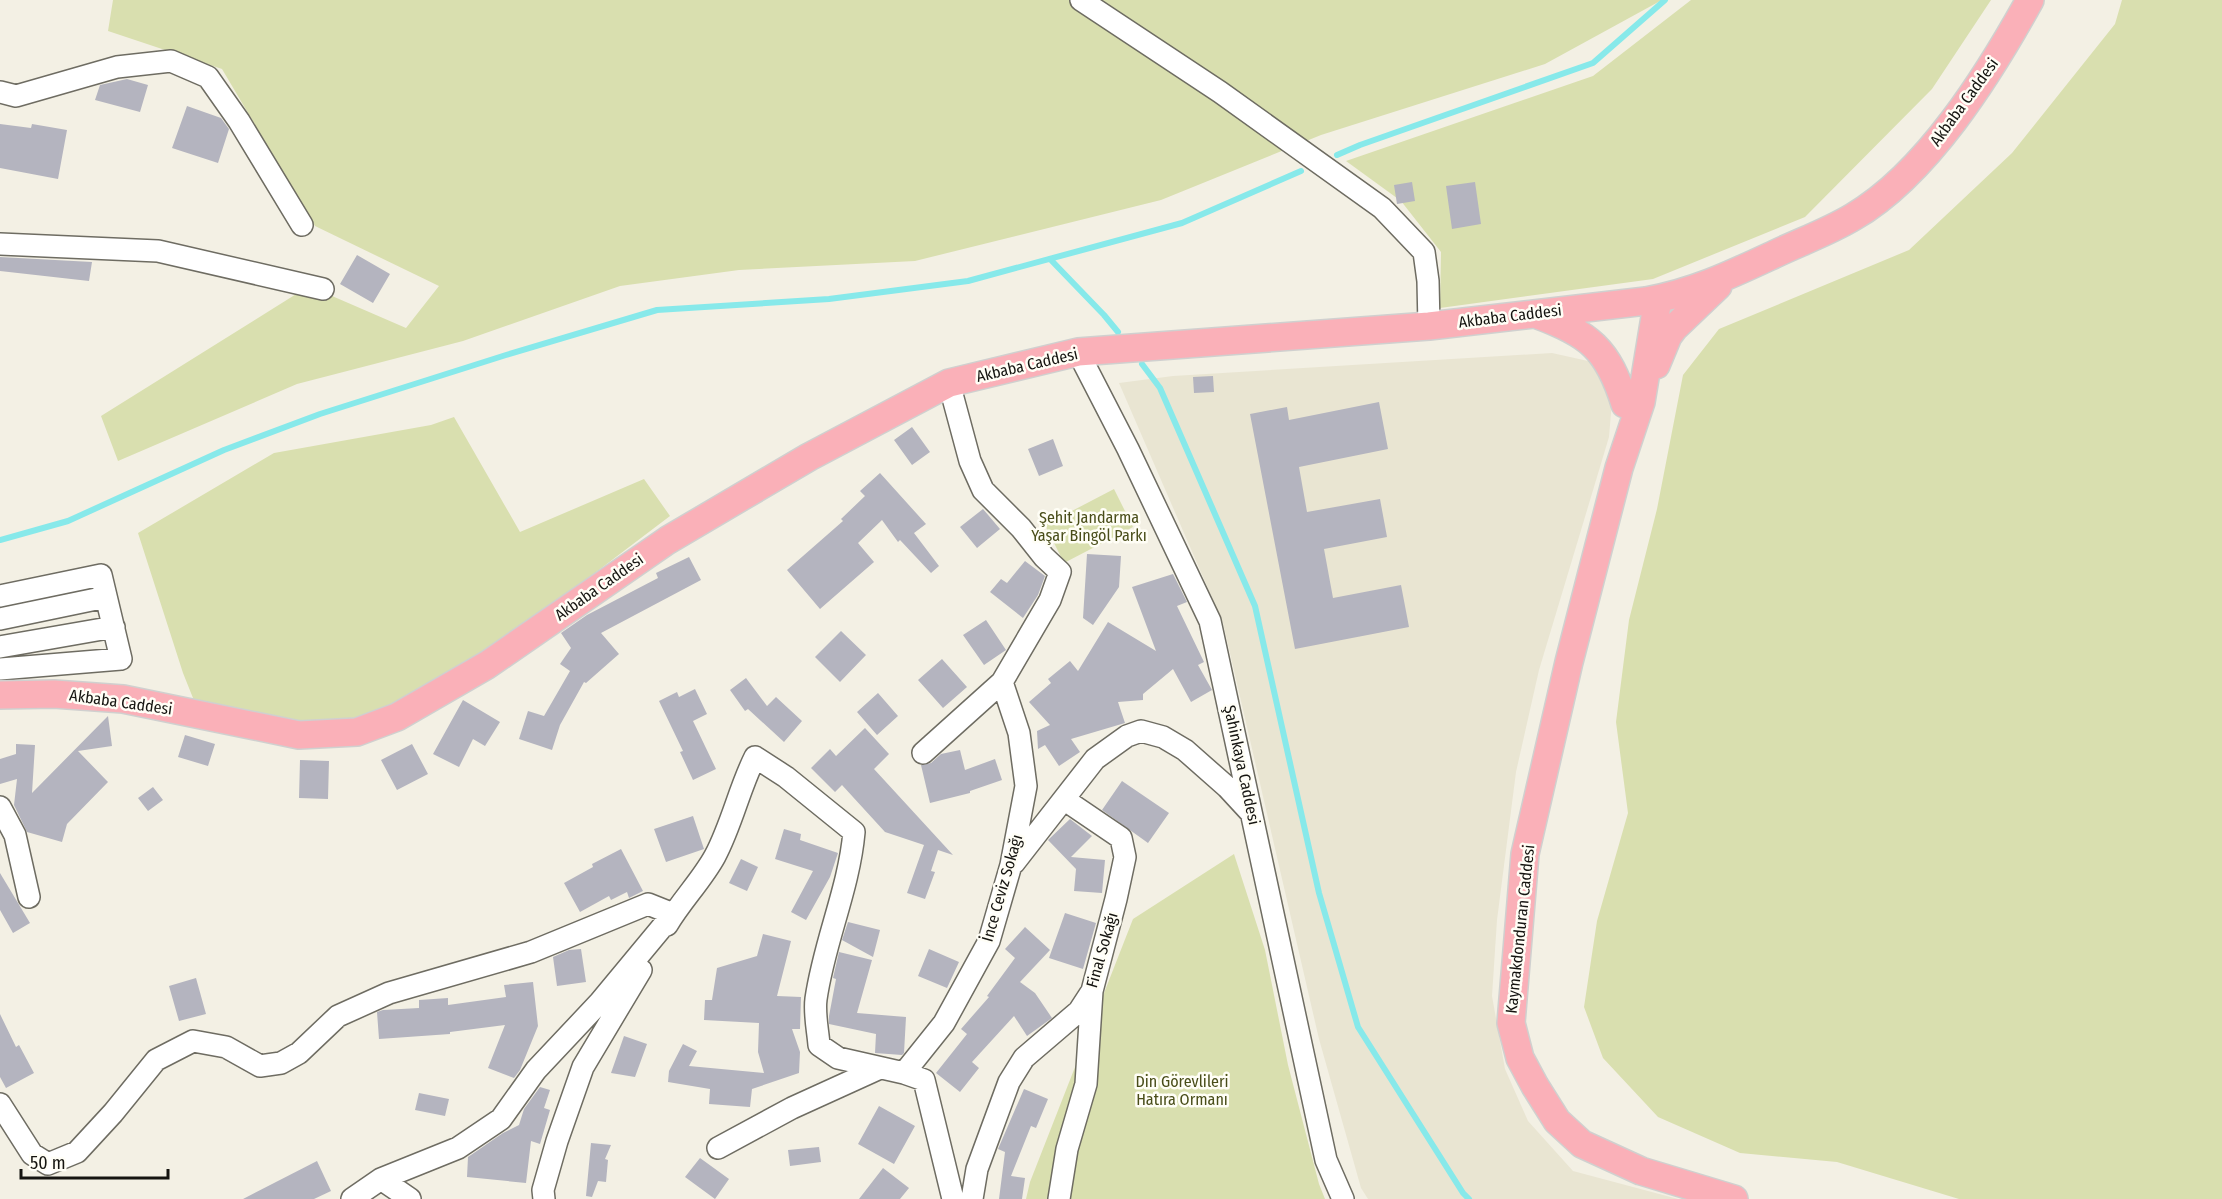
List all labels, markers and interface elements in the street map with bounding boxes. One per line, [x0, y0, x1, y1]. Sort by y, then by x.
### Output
street label: Akbaba Caddesi [1926, 54, 2002, 150]
street label: Akbaba Caddesi [1457, 300, 1563, 332]
street label: Akbaba Caddesi [974, 344, 1080, 386]
park label: Şehit Jandarma Yaşar Bingöl Parkı [1031, 508, 1147, 545]
street label: Akbaba Caddesi [551, 549, 647, 625]
street label: Akbaba Caddesi [68, 685, 174, 719]
street label: Şahinkaya Caddesi [1220, 703, 1264, 827]
street label: İnce Ceviz Sokağı [978, 832, 1026, 944]
street label: Kaymakdonduran Caddesi [1502, 844, 1538, 1014]
street label: Final Sokağı [1082, 910, 1122, 990]
park label: Din Görevlileri Hatıra Ormanı [1135, 1072, 1229, 1109]
scale bar [21, 1142, 168, 1180]
text: 50 m [30, 1152, 66, 1174]

